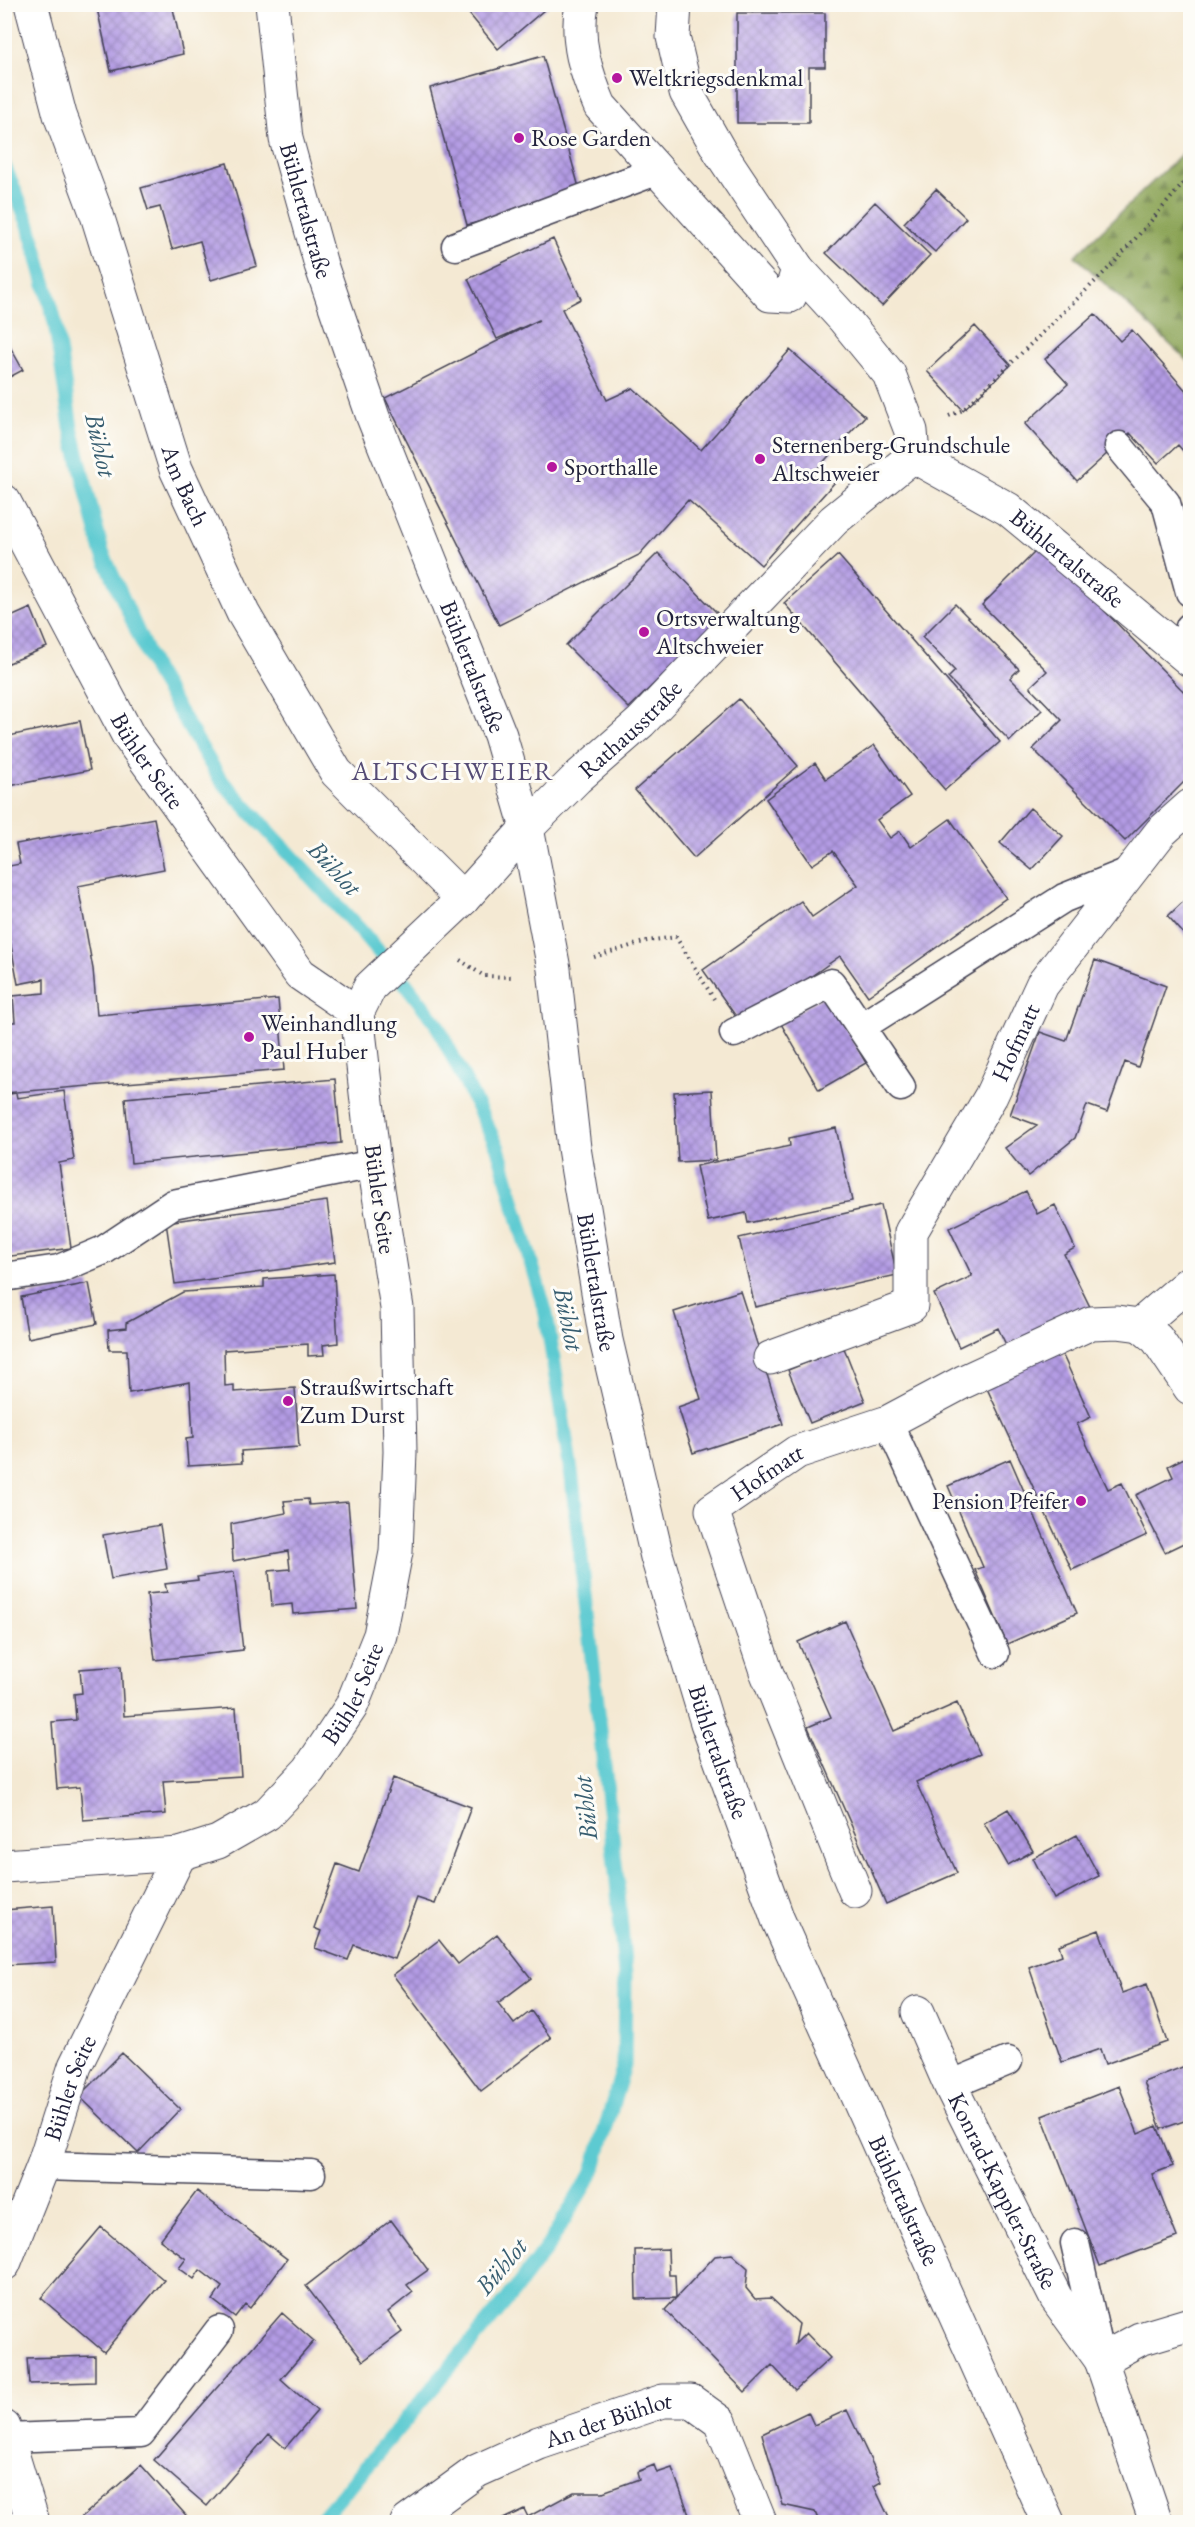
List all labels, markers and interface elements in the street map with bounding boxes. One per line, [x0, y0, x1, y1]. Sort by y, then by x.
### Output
place label: Weltkriegsdenkmal [629, 62, 804, 93]
marker: Weltkriegsdenkmal [610, 71, 624, 85]
place label: Rose Garden [531, 122, 651, 153]
marker: Rose Garden [512, 131, 526, 145]
street label: Bühlertalstraße [273, 139, 340, 282]
water label: Bühlot [77, 409, 125, 482]
place label: Sternenberg-Grundschule Altschweier [771, 429, 1010, 488]
street label: Am Bach [154, 440, 216, 531]
place label: Sporthalle [564, 451, 658, 482]
marker: Sternenberg-Grundschule Altschweier [753, 452, 767, 466]
marker: Sporthalle [545, 460, 559, 474]
street label: Bühlertalstraße [1004, 501, 1131, 614]
street label: Bühlertalstraße [433, 596, 513, 737]
place label: Ortsverwaltung Altschweier [655, 602, 800, 661]
marker: Ortsverwaltung Altschweier [637, 625, 651, 639]
street label: Rathausstraße [572, 673, 688, 785]
street label: Bühler Seite [104, 707, 192, 815]
district label: ALTSCHWEIER [350, 753, 555, 788]
water label: Bühlot [300, 832, 370, 904]
street label: Hofmatt [984, 998, 1047, 1086]
place label: Weinhandlung Paul Huber [261, 1007, 397, 1066]
marker: Weinhandlung Paul Huber [242, 1030, 256, 1044]
street label: Bühler Seite [357, 1142, 404, 1256]
street label: Bühlertalstraße [570, 1211, 624, 1354]
water label: Bühlot [545, 1283, 593, 1356]
place label: Straußwirtschaft Zum Durst [300, 1371, 454, 1430]
marker: Straußwirtschaft Zum Durst [281, 1394, 295, 1408]
street label: Hofmatt [724, 1435, 807, 1508]
place label: Pension Pfeifer [932, 1485, 1069, 1516]
marker: Pension Pfeifer [1074, 1494, 1088, 1508]
street label: Bühler Seite [314, 1638, 390, 1751]
street label: Bühlertalstraße [681, 1681, 756, 1823]
water label: Bühlot [565, 1773, 605, 1843]
street label: Bühler Seite [36, 2030, 103, 2145]
street label: Konrad-Kappler-Straße [941, 2087, 1065, 2294]
street label: Bühlertalstraße [862, 2130, 947, 2270]
water label: Bühlot [467, 2229, 536, 2302]
street label: An der Bühlot [540, 2385, 672, 2455]

